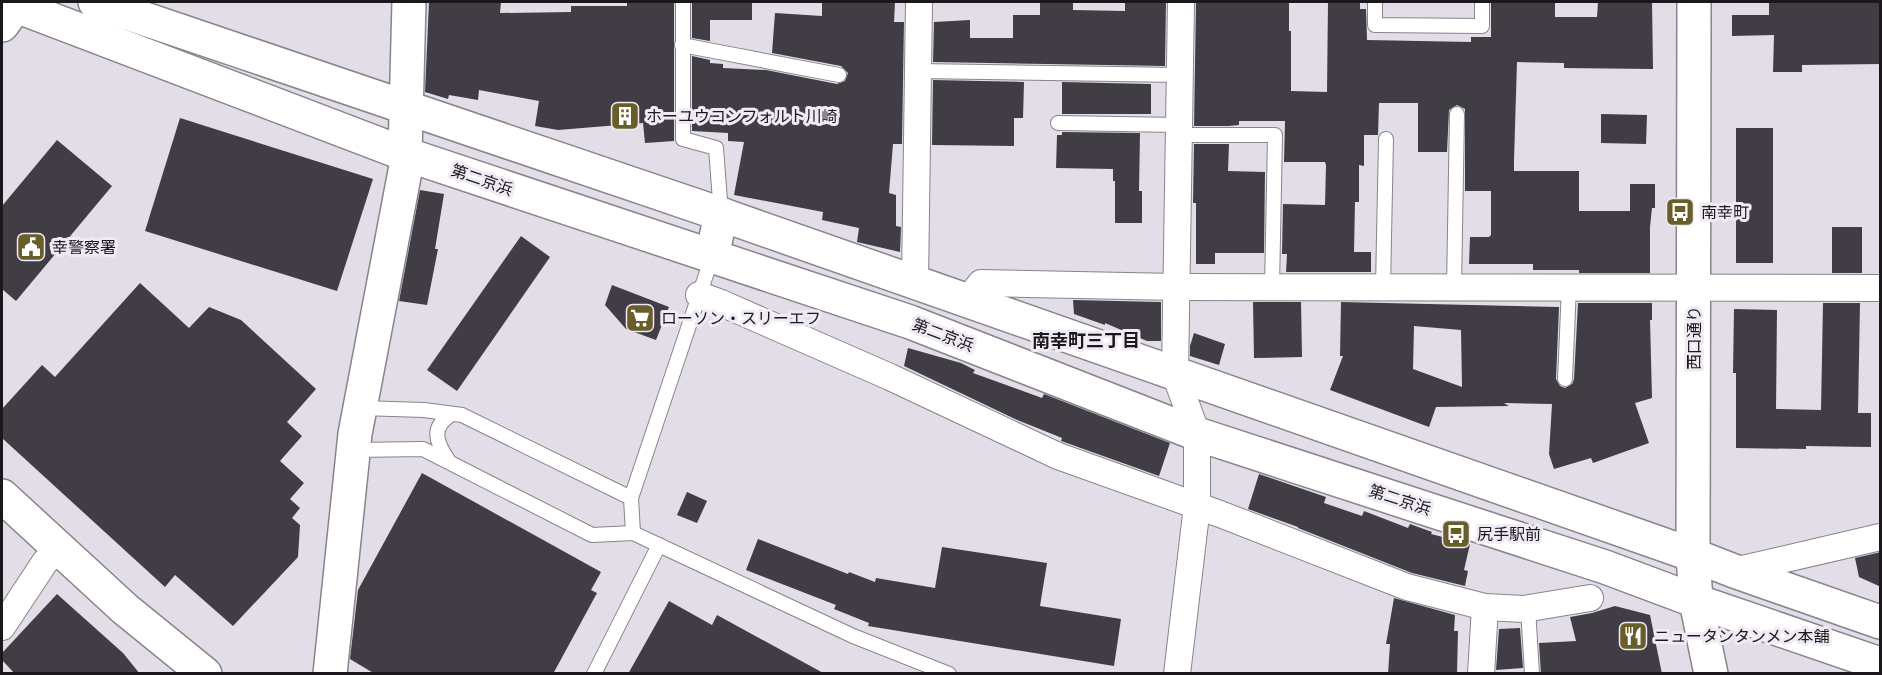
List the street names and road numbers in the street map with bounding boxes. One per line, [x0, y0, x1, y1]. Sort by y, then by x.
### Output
street label: 第二京浜 [449, 162, 515, 198]
street label: 西口通り [1686, 306, 1703, 370]
street label: 第二京浜 [910, 316, 976, 354]
street label: 第二京浜 [1367, 482, 1433, 518]

